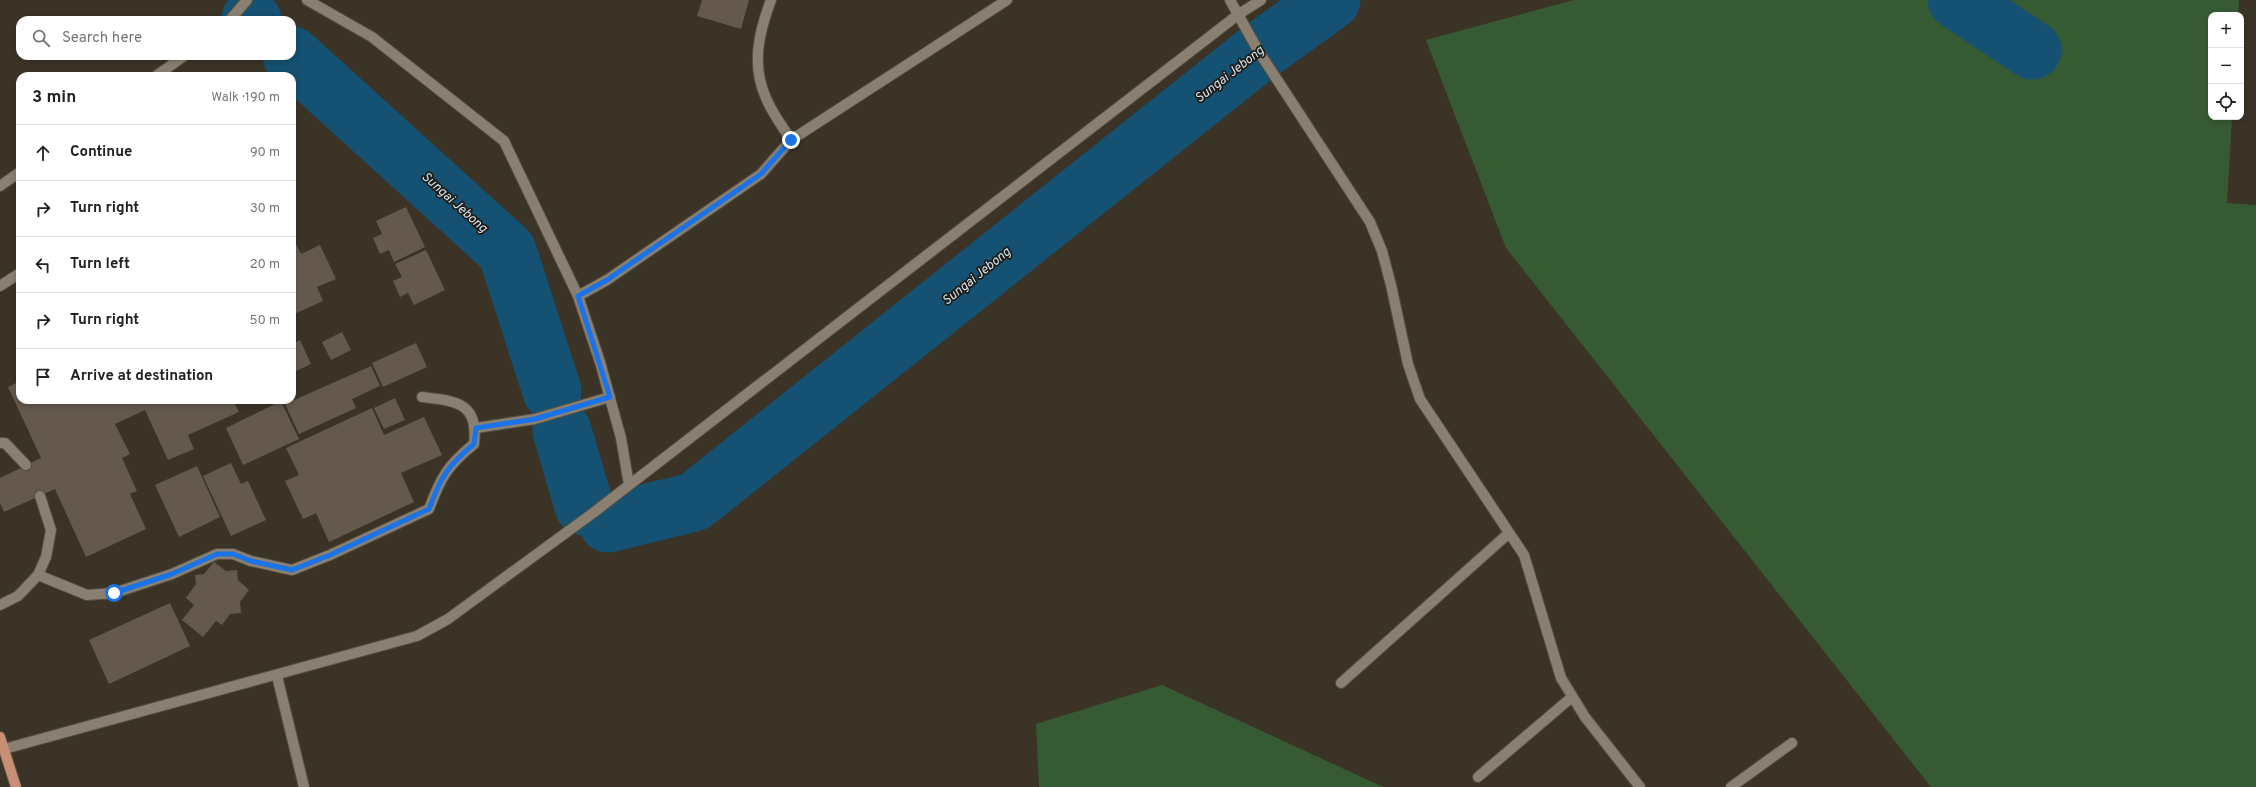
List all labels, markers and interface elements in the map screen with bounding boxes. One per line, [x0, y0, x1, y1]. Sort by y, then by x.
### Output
map controls [2208, 12, 2244, 120]
button: + [2208, 12, 2244, 48]
search box [16, 16, 296, 60]
icon: search [30, 27, 52, 49]
text: Search here [62, 29, 142, 48]
water label: Sungai Jebong [1192, 42, 1268, 107]
button: − [2208, 48, 2244, 84]
button: locate [2208, 84, 2244, 120]
text: 3 min [32, 87, 76, 109]
text: Walk · 190 m [211, 90, 280, 106]
route end [782, 131, 800, 149]
icon: ahead [32, 142, 54, 164]
text: Continue [70, 143, 132, 162]
text: 90 m [250, 145, 280, 161]
water label: Sungai Jebong [418, 169, 491, 237]
icon: right [32, 198, 54, 220]
text: Turn right [70, 199, 139, 218]
text: 30 m [250, 201, 280, 217]
water label: Sungai Jebong [940, 244, 1015, 309]
icon: left [32, 254, 54, 276]
text: Turn left [70, 255, 130, 274]
text: 20 m [250, 257, 280, 273]
icon: right [32, 310, 54, 332]
text: Turn right [70, 311, 139, 330]
text: 50 m [250, 313, 280, 329]
icon: arrive [32, 366, 54, 388]
text: Arrive at destination [70, 367, 213, 386]
route start [105, 584, 123, 602]

